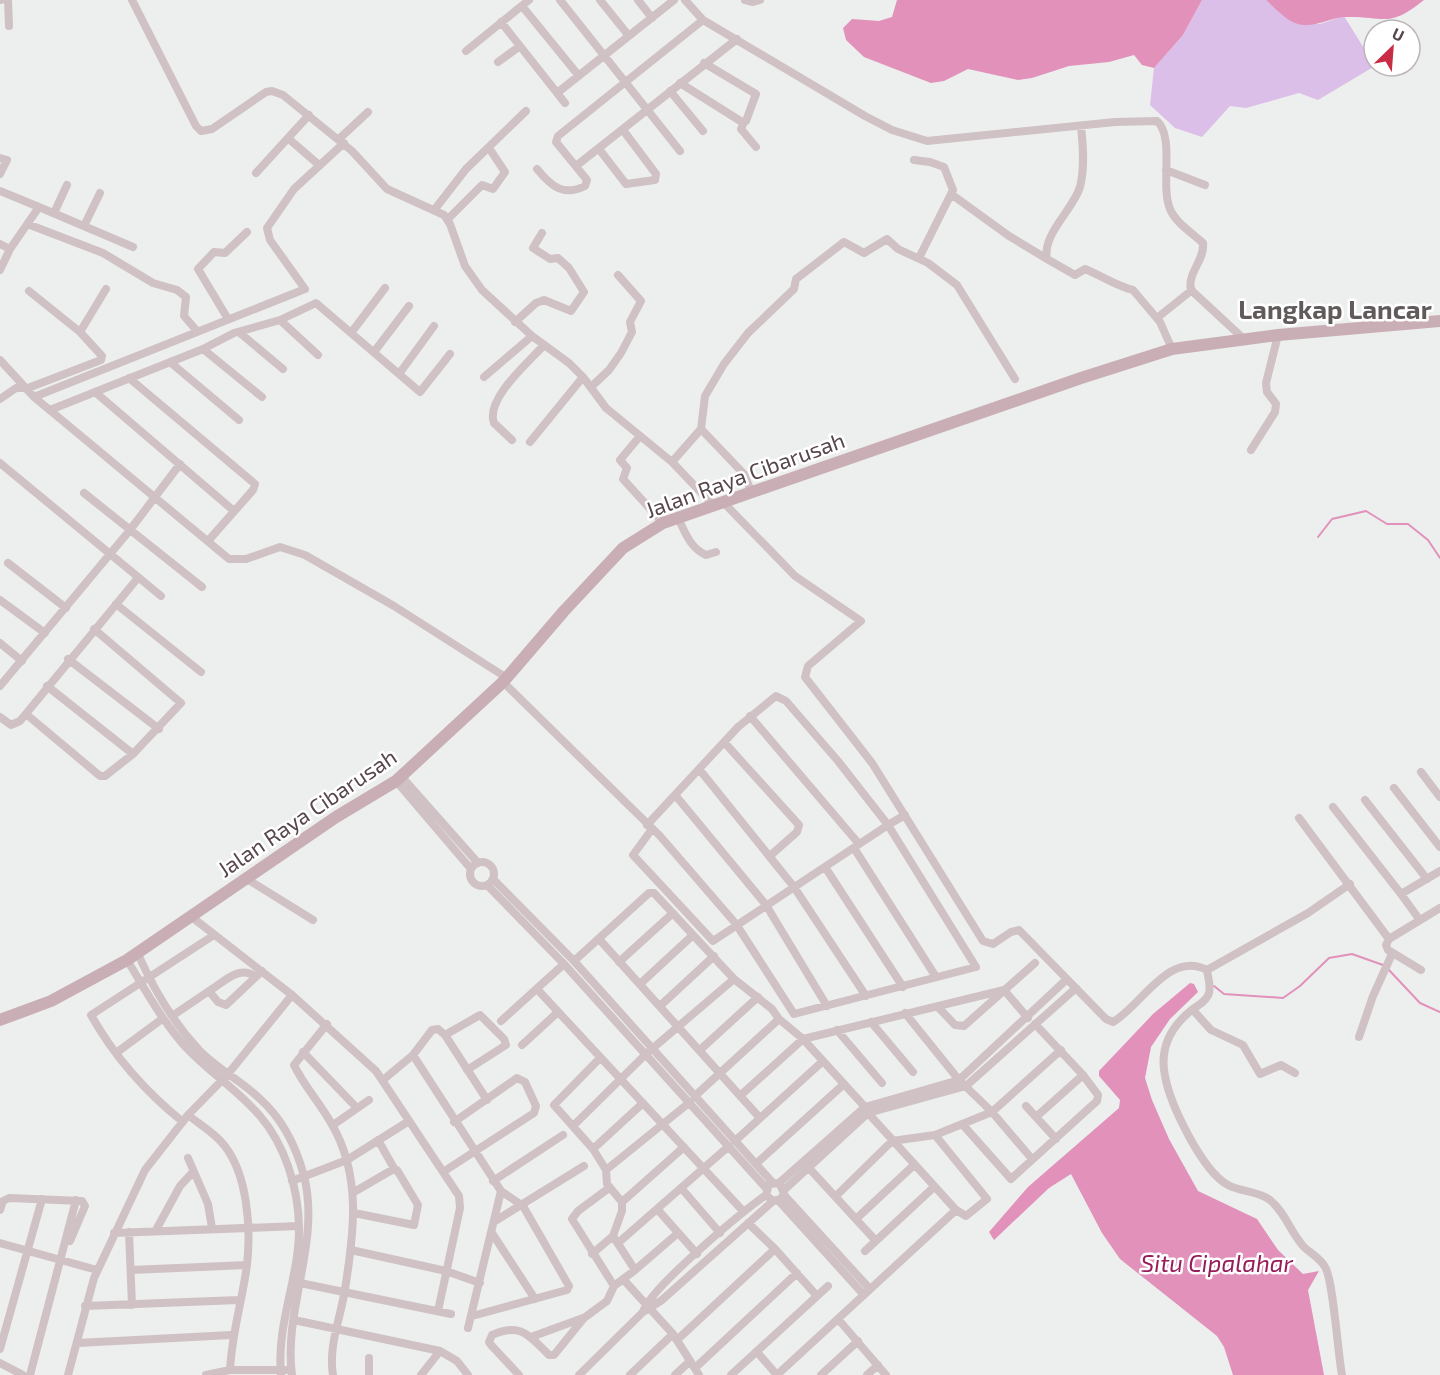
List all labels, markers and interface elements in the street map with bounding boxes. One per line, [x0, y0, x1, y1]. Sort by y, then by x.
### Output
north arrow [1362, 18, 1422, 78]
text: U [1390, 23, 1408, 45]
district label: Langkap Lancar [1238, 293, 1432, 324]
street label: Jalan Raya Cibarusah [642, 426, 848, 522]
street label: Jalan Raya Cibarusah [212, 743, 401, 882]
water label: Situ Cipalahar [1141, 1248, 1294, 1277]

